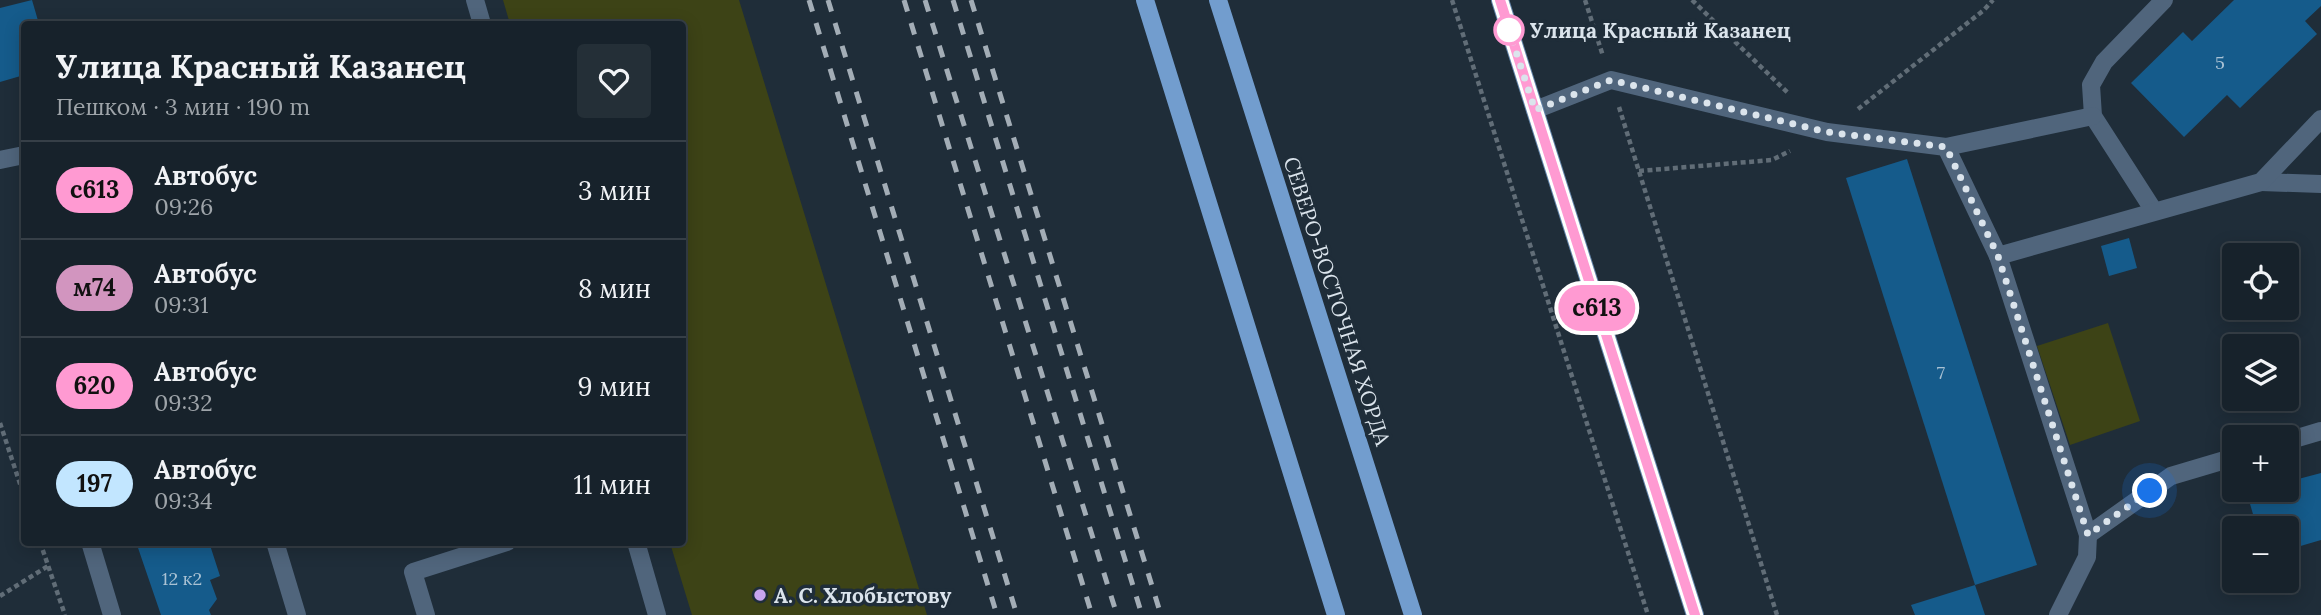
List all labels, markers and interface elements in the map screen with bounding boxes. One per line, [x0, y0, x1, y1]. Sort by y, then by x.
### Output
marker: Улица Красный Казанец [1494, 15, 1524, 45]
place label: Улица Красный Казанец [1530, 17, 1791, 44]
button: heart [577, 44, 651, 118]
text: Улица Красный Казанец [56, 45, 466, 87]
house number: 5 [2215, 51, 2225, 74]
text: Пешком · 3 мин · 190 m [56, 92, 310, 121]
street label: СЕВЕРО-ВОСТОЧНАЯ ХОРДА [1277, 153, 1397, 450]
text: Автобус [154, 159, 257, 192]
text: с613 [70, 174, 119, 205]
text: 3 мин [578, 174, 651, 207]
text: 09:26 [154, 192, 213, 221]
map controls [2222, 243, 2299, 593]
button: locate [2222, 243, 2299, 320]
text: Автобус [154, 257, 257, 290]
text: м74 [73, 272, 116, 303]
text: 8 мин [578, 272, 651, 305]
line badge: с613 [1548, 285, 1646, 331]
text: 09:31 [154, 290, 209, 319]
text: с613 [1572, 292, 1622, 323]
button: layers [2222, 334, 2299, 411]
text: Автобус [154, 355, 257, 388]
house number: 7 [1937, 361, 1945, 384]
text: 620 [74, 370, 115, 401]
text: 9 мин [577, 370, 651, 403]
text: 09:32 [154, 388, 213, 417]
button: + [2222, 425, 2299, 502]
text: Автобус [154, 453, 257, 486]
text: 197 [77, 468, 112, 499]
text: 11 мин [574, 468, 651, 501]
your location [2132, 473, 2167, 508]
text: 09:34 [154, 486, 213, 515]
button: − [2222, 516, 2299, 593]
house number: 12 к2 [162, 567, 202, 590]
place label: А. С. Хлобыстову [774, 582, 952, 609]
marker: А. С. Хлобыстову [752, 587, 768, 603]

